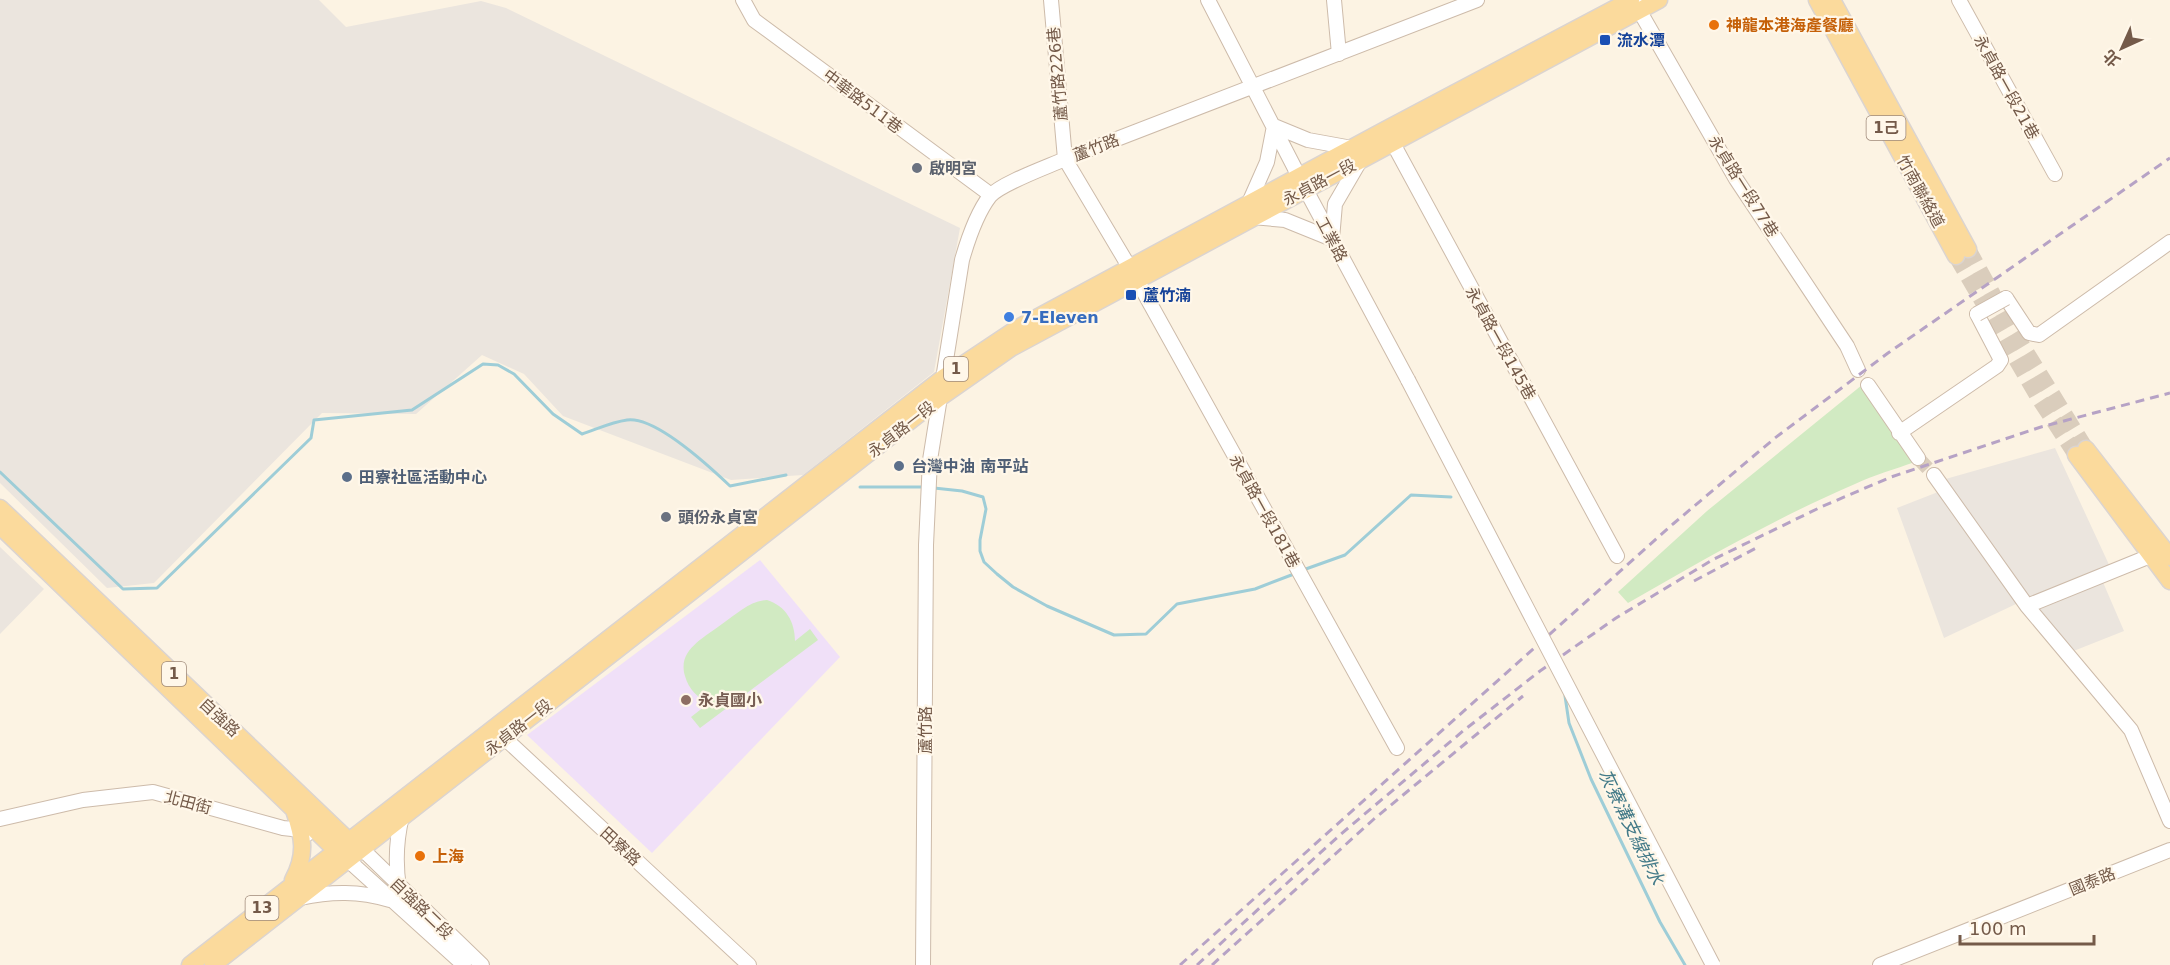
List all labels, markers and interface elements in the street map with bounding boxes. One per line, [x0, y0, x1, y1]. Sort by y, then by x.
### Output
place label: 神龍本港海產餐廳 [1726, 16, 1854, 35]
marker: 神龍本港海產餐廳 [1707, 18, 1721, 32]
north arrow [2092, 18, 2152, 78]
street label: 蘆竹路226巷 [1044, 26, 1071, 122]
place label: 流水潭 [1617, 31, 1665, 50]
street label: 永貞路一段21巷 [1970, 32, 2043, 143]
marker: 流水潭 [1598, 33, 1612, 47]
text: 北 [2099, 46, 2124, 71]
street label: 中華路511巷 [819, 65, 906, 137]
road number: 1己 [1866, 116, 1906, 140]
street label: 蘆竹路 [1070, 130, 1122, 165]
street label: 永貞路一段77巷 [1705, 132, 1782, 241]
street label: 竹南聯絡道 [1893, 152, 1948, 231]
street label: 永貞路一段 [1279, 155, 1359, 210]
place label: 啟明宮 [929, 159, 977, 178]
marker: 啟明宮 [910, 161, 924, 175]
street label: 工業路 [1312, 214, 1351, 265]
street label: 永貞路一段145巷 [1462, 283, 1540, 403]
place label: 蘆竹湳 [1143, 286, 1191, 305]
marker: 蘆竹湳 [1124, 288, 1138, 302]
place label: 7-Eleven [1021, 308, 1099, 327]
marker: 7-Eleven [1002, 310, 1016, 324]
road number: 1 [944, 357, 968, 381]
street label: 永貞路一段 [864, 397, 939, 462]
street label: 永貞路一段181巷 [1226, 451, 1304, 571]
place label: 台灣中油 南平站 [911, 457, 1029, 476]
marker: 台灣中油 南平站 [892, 459, 906, 473]
place label: 田寮社區活動中心 [359, 468, 487, 487]
marker: 田寮社區活動中心 [340, 470, 354, 484]
place label: 頭份永貞宮 [678, 508, 758, 527]
marker: 頭份永貞宮 [659, 510, 673, 524]
road number: 1 [162, 662, 186, 686]
place label: 永貞國小 [698, 691, 762, 710]
marker: 永貞國小 [679, 693, 693, 707]
street label: 自強路 [196, 694, 244, 741]
street label: 永貞路一段 [481, 695, 556, 760]
street label: 蘆竹路 [916, 706, 935, 754]
water label: 灰寮溝支線排水 [1594, 766, 1669, 889]
street label: 北田街 [162, 787, 214, 818]
street label: 田寮路 [597, 823, 645, 870]
place label: 上海 [432, 847, 464, 866]
marker: 上海 [413, 849, 427, 863]
street label: 國泰路 [2066, 864, 2118, 899]
street label: 自強路二段 [386, 874, 457, 943]
road number: 13 [246, 896, 278, 920]
scale bar [1960, 908, 2094, 946]
text: 100 m [1969, 918, 2027, 939]

